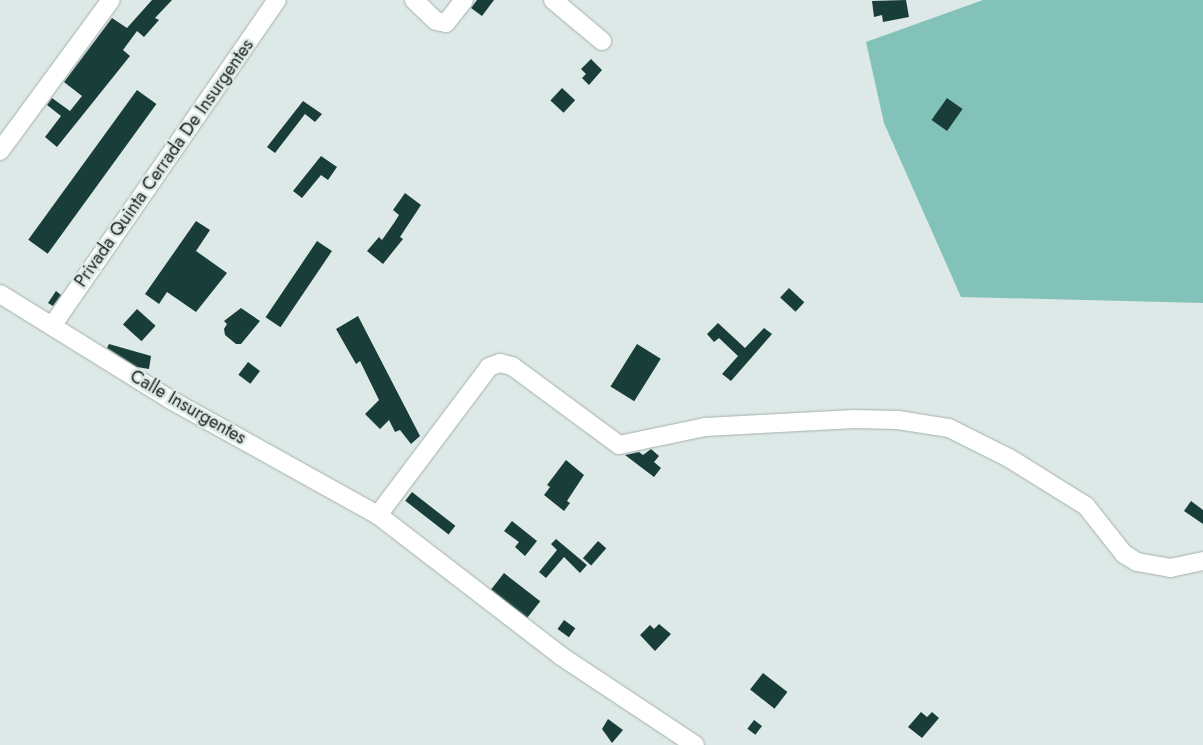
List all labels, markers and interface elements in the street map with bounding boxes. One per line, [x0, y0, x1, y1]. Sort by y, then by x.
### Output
street label: Privada Quinta Cerrada De Insurgentes [70, 35, 258, 291]
street label: Calle Insurgentes [126, 365, 250, 449]

